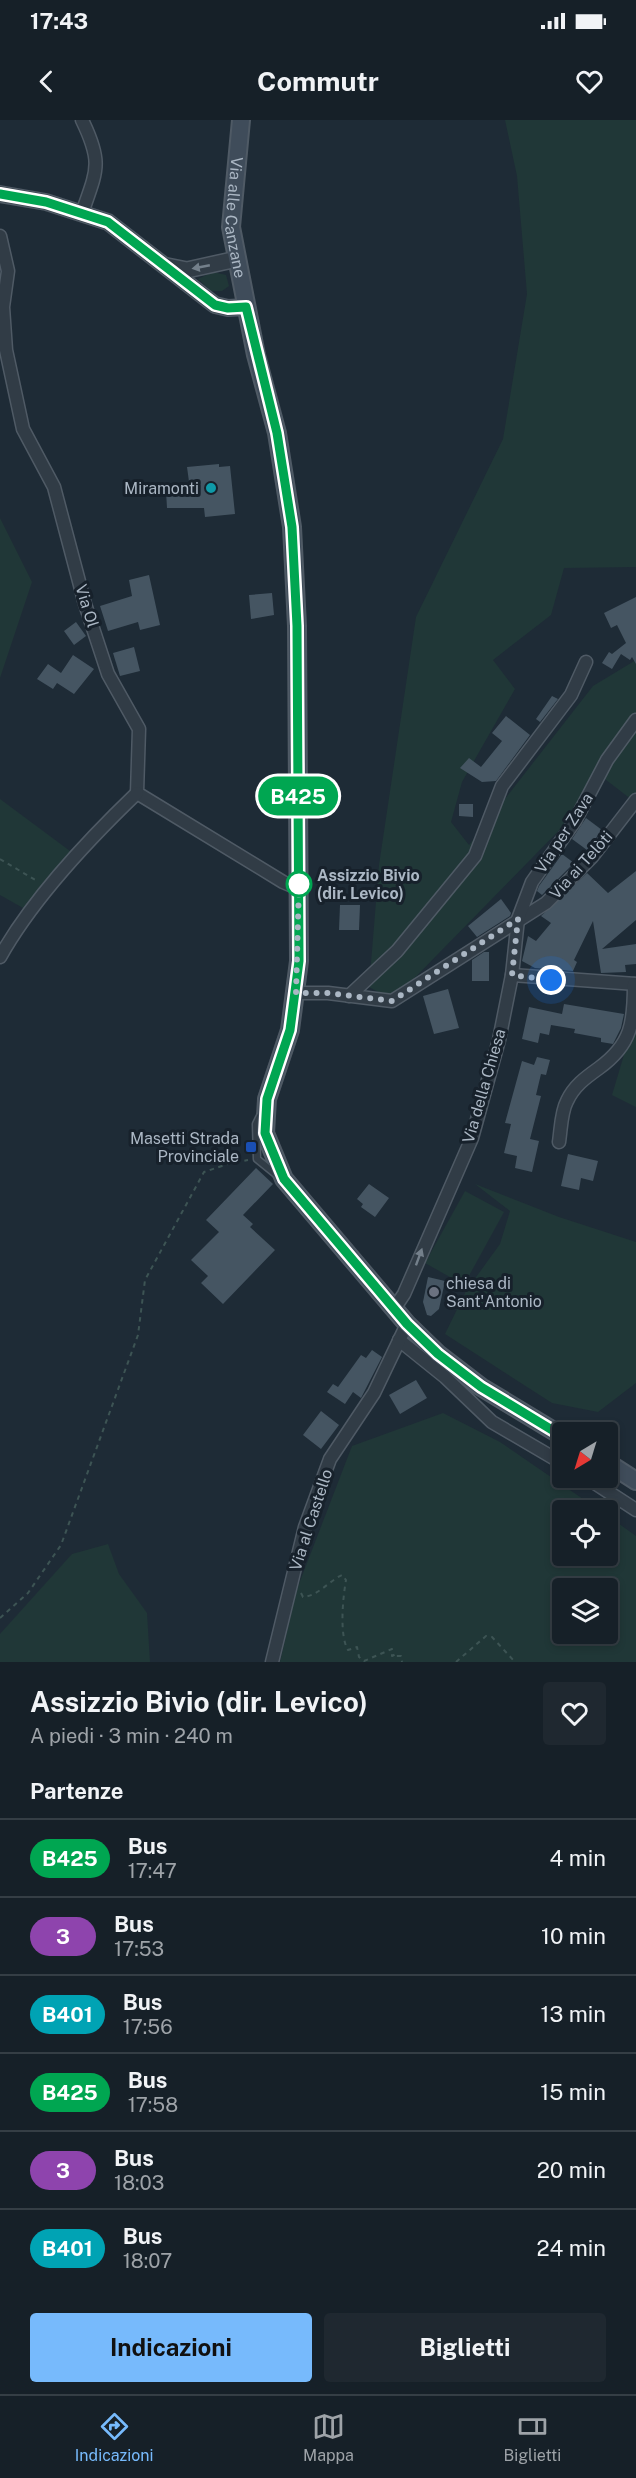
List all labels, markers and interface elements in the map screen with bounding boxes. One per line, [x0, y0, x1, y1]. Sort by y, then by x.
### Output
text: 17:43 [30, 8, 88, 34]
icon: back [30, 65, 63, 98]
text: Commutr [257, 65, 379, 97]
icon: heart [573, 65, 606, 98]
street label: Via alle Canzane [221, 156, 250, 279]
one-way arrow [191, 263, 210, 272]
place label: Miramonti [124, 479, 199, 498]
marker: Miramonti [204, 481, 218, 495]
street label: Via Ol [71, 582, 103, 630]
line badge: B425 [256, 776, 340, 816]
text: B425 [270, 784, 326, 809]
street label: Via per Zava [531, 789, 597, 877]
street label: Via ai Telòti [546, 827, 616, 903]
place label: Assizzio Bivio (dir. Levico) [317, 866, 420, 903]
marker: Assizzio Bivio (dir. Levico) [286, 871, 312, 897]
your location [536, 965, 566, 995]
street label: Via della Chiesa [459, 1027, 509, 1145]
place label: Masetti Strada Provinciale [130, 1129, 239, 1166]
marker: Masetti Strada Provinciale [244, 1140, 258, 1154]
one-way arrow [415, 1248, 425, 1266]
place label: chiesa di Sant'Antonio [446, 1274, 542, 1311]
marker: chiesa di Sant'Antonio [427, 1285, 441, 1299]
north arrow [552, 1422, 618, 1488]
map controls [552, 1422, 618, 1644]
street label: Via al Castello [286, 1467, 336, 1573]
button: locate [552, 1500, 618, 1566]
button: layers [552, 1578, 618, 1644]
button: heart [543, 1682, 606, 1745]
text: Assizzio Bivio (dir. Levico) [30, 1685, 368, 1718]
text: A piedi · 3 min · 240 m [30, 1724, 233, 1748]
text: Partenze [30, 1778, 123, 1804]
text: Bus [128, 1833, 167, 1859]
text: 4 min [550, 1845, 606, 1871]
text: B425 [42, 1846, 98, 1871]
text: 17:47 [128, 1859, 177, 1883]
text: Bus [114, 1911, 154, 1937]
text: 10 min [541, 1923, 606, 1949]
text: 3 [56, 1924, 70, 1949]
text: 17:53 [114, 1937, 164, 1961]
text: Bus [123, 1989, 162, 2015]
text: 13 min [541, 2001, 606, 2027]
text: B401 [42, 2002, 93, 2027]
text: 17:56 [123, 2015, 173, 2039]
text: Bus [128, 2067, 167, 2093]
text: 15 min [540, 2079, 606, 2105]
text: B425 [42, 2080, 98, 2105]
text: 17:58 [128, 2093, 178, 2117]
text: Bus [114, 2145, 154, 2171]
text: 20 min [537, 2157, 606, 2183]
text: 3 [56, 2158, 70, 2183]
text: 18:03 [114, 2171, 164, 2195]
text: Bus [123, 2223, 162, 2249]
text: 24 min [536, 2235, 606, 2261]
text: B401 [42, 2236, 93, 2261]
text: 18:07 [123, 2249, 172, 2273]
button: Indicazioni [30, 2313, 312, 2382]
button: Biglietti [324, 2313, 606, 2382]
tab: Indicazioni [75, 2410, 153, 2465]
tab: Mappa [303, 2410, 354, 2465]
tab: Biglietti [504, 2410, 561, 2465]

